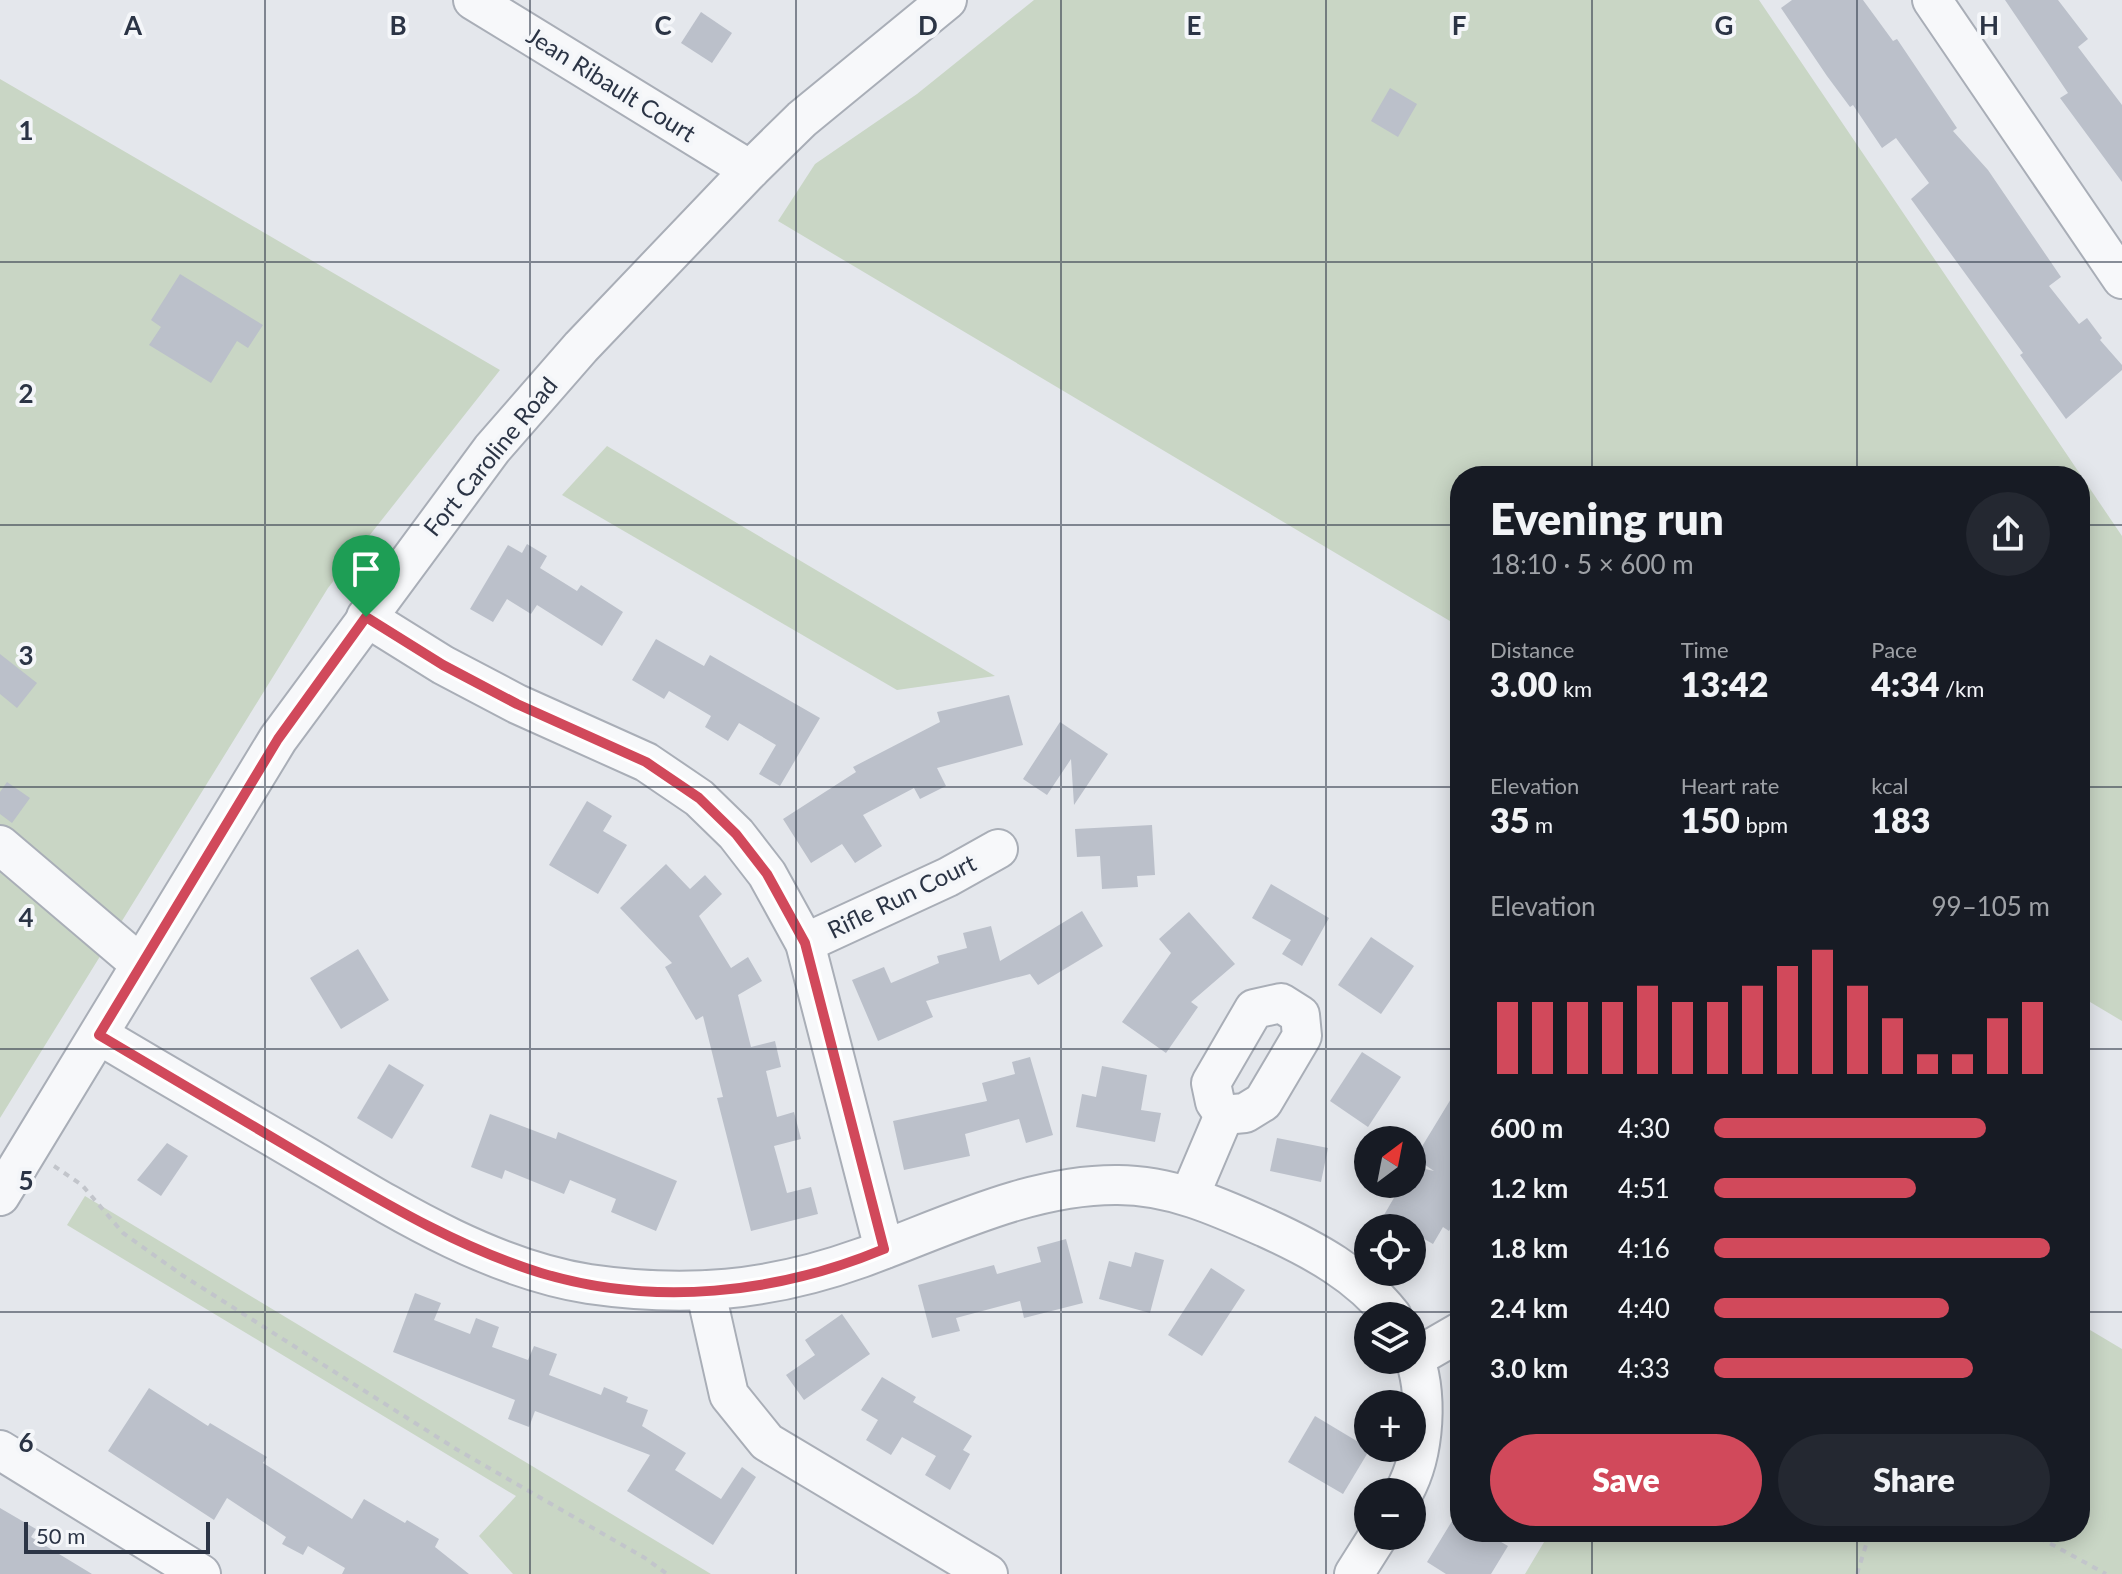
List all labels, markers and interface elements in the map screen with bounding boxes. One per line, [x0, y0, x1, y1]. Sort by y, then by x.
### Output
text: A [123, 9, 143, 41]
text: B [389, 9, 407, 41]
text: D [918, 9, 938, 41]
text: E [1187, 9, 1201, 41]
text: F [1452, 9, 1466, 41]
text: G [1715, 9, 1733, 41]
text: H [1979, 9, 1999, 41]
street label: Jean Ribault Court [521, 21, 701, 149]
text: 1 [18, 114, 34, 146]
street label: Fort Caroline Road [417, 371, 563, 541]
text: 2 [18, 377, 34, 409]
text: Evening run [1490, 492, 1724, 544]
button: share [1966, 492, 2050, 576]
pin [332, 535, 400, 617]
icon: arrive [344, 547, 388, 591]
text: 18:10 · 5 × 600 m [1490, 548, 1694, 580]
text: Distance [1490, 636, 1574, 663]
text: Time [1681, 636, 1729, 663]
text: Pace [1871, 636, 1917, 663]
text: 3 [18, 639, 34, 671]
text: 3.00 [1490, 663, 1557, 704]
text: 13:42 [1681, 663, 1769, 704]
text: 4:34 [1871, 663, 1940, 704]
text: km [1557, 675, 1592, 702]
text: /km [1940, 675, 1984, 702]
text: Elevation [1490, 772, 1579, 799]
text: Heart rate [1681, 772, 1779, 799]
text: kcal [1871, 772, 1909, 799]
text: 35 [1490, 799, 1529, 840]
text: 150 [1681, 799, 1740, 840]
text: 183 [1871, 799, 1931, 840]
text: m [1529, 811, 1553, 838]
text: bpm [1740, 811, 1788, 838]
street label: Rifle Run Court [823, 847, 980, 944]
text: Elevation [1490, 890, 1596, 922]
text: 99–105 m [1931, 890, 2050, 922]
text: 4 [18, 901, 34, 933]
text: 600 m [1490, 1112, 1563, 1144]
text: 4:30 [1618, 1112, 1670, 1144]
north arrow [1354, 1126, 1426, 1198]
map controls [1354, 1126, 1426, 1550]
text: 5 [18, 1164, 34, 1196]
text: 1.2 km [1490, 1172, 1568, 1204]
text: 4:51 [1618, 1172, 1670, 1204]
button: locate [1354, 1214, 1426, 1286]
text: 1.8 km [1490, 1232, 1568, 1264]
text: 4:16 [1618, 1232, 1670, 1264]
text: 2.4 km [1490, 1292, 1568, 1324]
text: 4:40 [1618, 1292, 1670, 1324]
button: layers [1354, 1302, 1426, 1374]
text: 3.0 km [1490, 1352, 1568, 1384]
text: 4:33 [1618, 1352, 1670, 1384]
button: + [1354, 1390, 1426, 1462]
text: 6 [18, 1426, 34, 1458]
button: Save [1490, 1434, 1762, 1526]
button: Share [1778, 1434, 2050, 1526]
button: − [1354, 1478, 1426, 1550]
scale bar [24, 1518, 210, 1554]
text: 50 m [36, 1522, 85, 1549]

